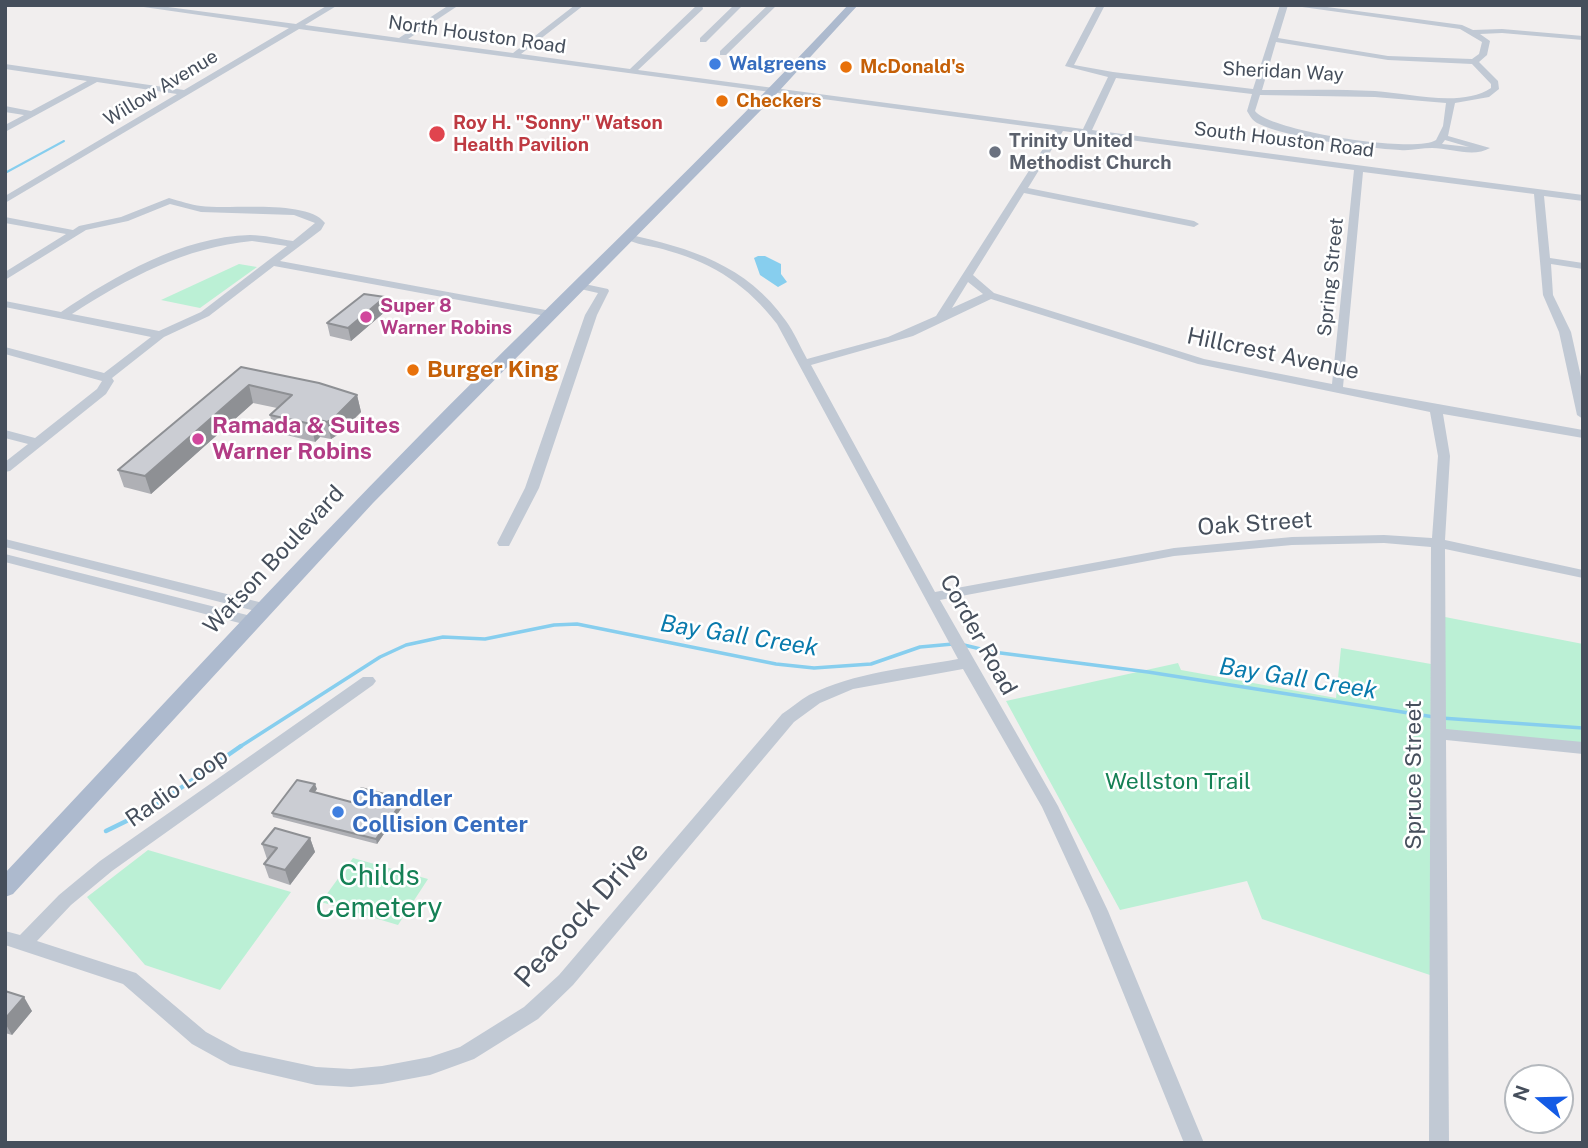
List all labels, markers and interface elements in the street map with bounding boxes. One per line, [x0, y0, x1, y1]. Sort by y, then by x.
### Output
street label: North Houston Road [387, 11, 567, 59]
street label: Willow Avenue [100, 45, 222, 131]
place label: Walgreens [729, 53, 826, 75]
marker: Walgreens [707, 56, 723, 72]
place label: McDonald's [860, 56, 965, 78]
street label: Sheridan Way [1222, 57, 1344, 87]
marker: McDonald's [838, 59, 854, 75]
place label: Checkers [736, 90, 821, 112]
marker: Checkers [714, 93, 730, 109]
place label: Roy H. "Sonny" Watson Health Pavilion [453, 112, 663, 156]
street label: South Houston Road [1193, 118, 1375, 162]
marker: Roy H. "Sonny" Watson Health Pavilion [427, 124, 447, 144]
place label: Trinity United Methodist Church [1009, 130, 1171, 174]
marker: Trinity United Methodist Church [987, 144, 1003, 160]
street label: Spring Street [1313, 217, 1349, 337]
place label: Super 8 Warner Robins [380, 295, 512, 339]
marker: Super 8 Warner Robins [358, 309, 374, 325]
street label: Hillcrest Avenue [1184, 322, 1362, 386]
place label: Burger King [427, 356, 559, 384]
marker: Burger King [405, 362, 421, 378]
place label: Ramada & Suites Warner Robins [212, 412, 400, 466]
marker: Ramada & Suites Warner Robins [190, 431, 206, 447]
street label: Watson Boulevard [198, 480, 350, 640]
street label: Oak Street [1197, 506, 1313, 542]
street label: Corder Road [934, 570, 1022, 700]
water label: Bay Gall Creek [658, 609, 820, 663]
water label: Bay Gall Creek [1217, 652, 1379, 706]
street label: Spruce Street [1400, 700, 1428, 850]
street label: Radio Loop [120, 743, 234, 833]
park label: Wellston Trail [1105, 768, 1251, 796]
place label: Chandler Collision Center [352, 785, 528, 839]
marker: Chandler Collision Center [330, 804, 346, 820]
street label: Peacock Drive [508, 835, 656, 995]
park label: Childs Cemetery [315, 859, 443, 925]
north arrow [1504, 1064, 1574, 1134]
text: N [1508, 1082, 1534, 1103]

